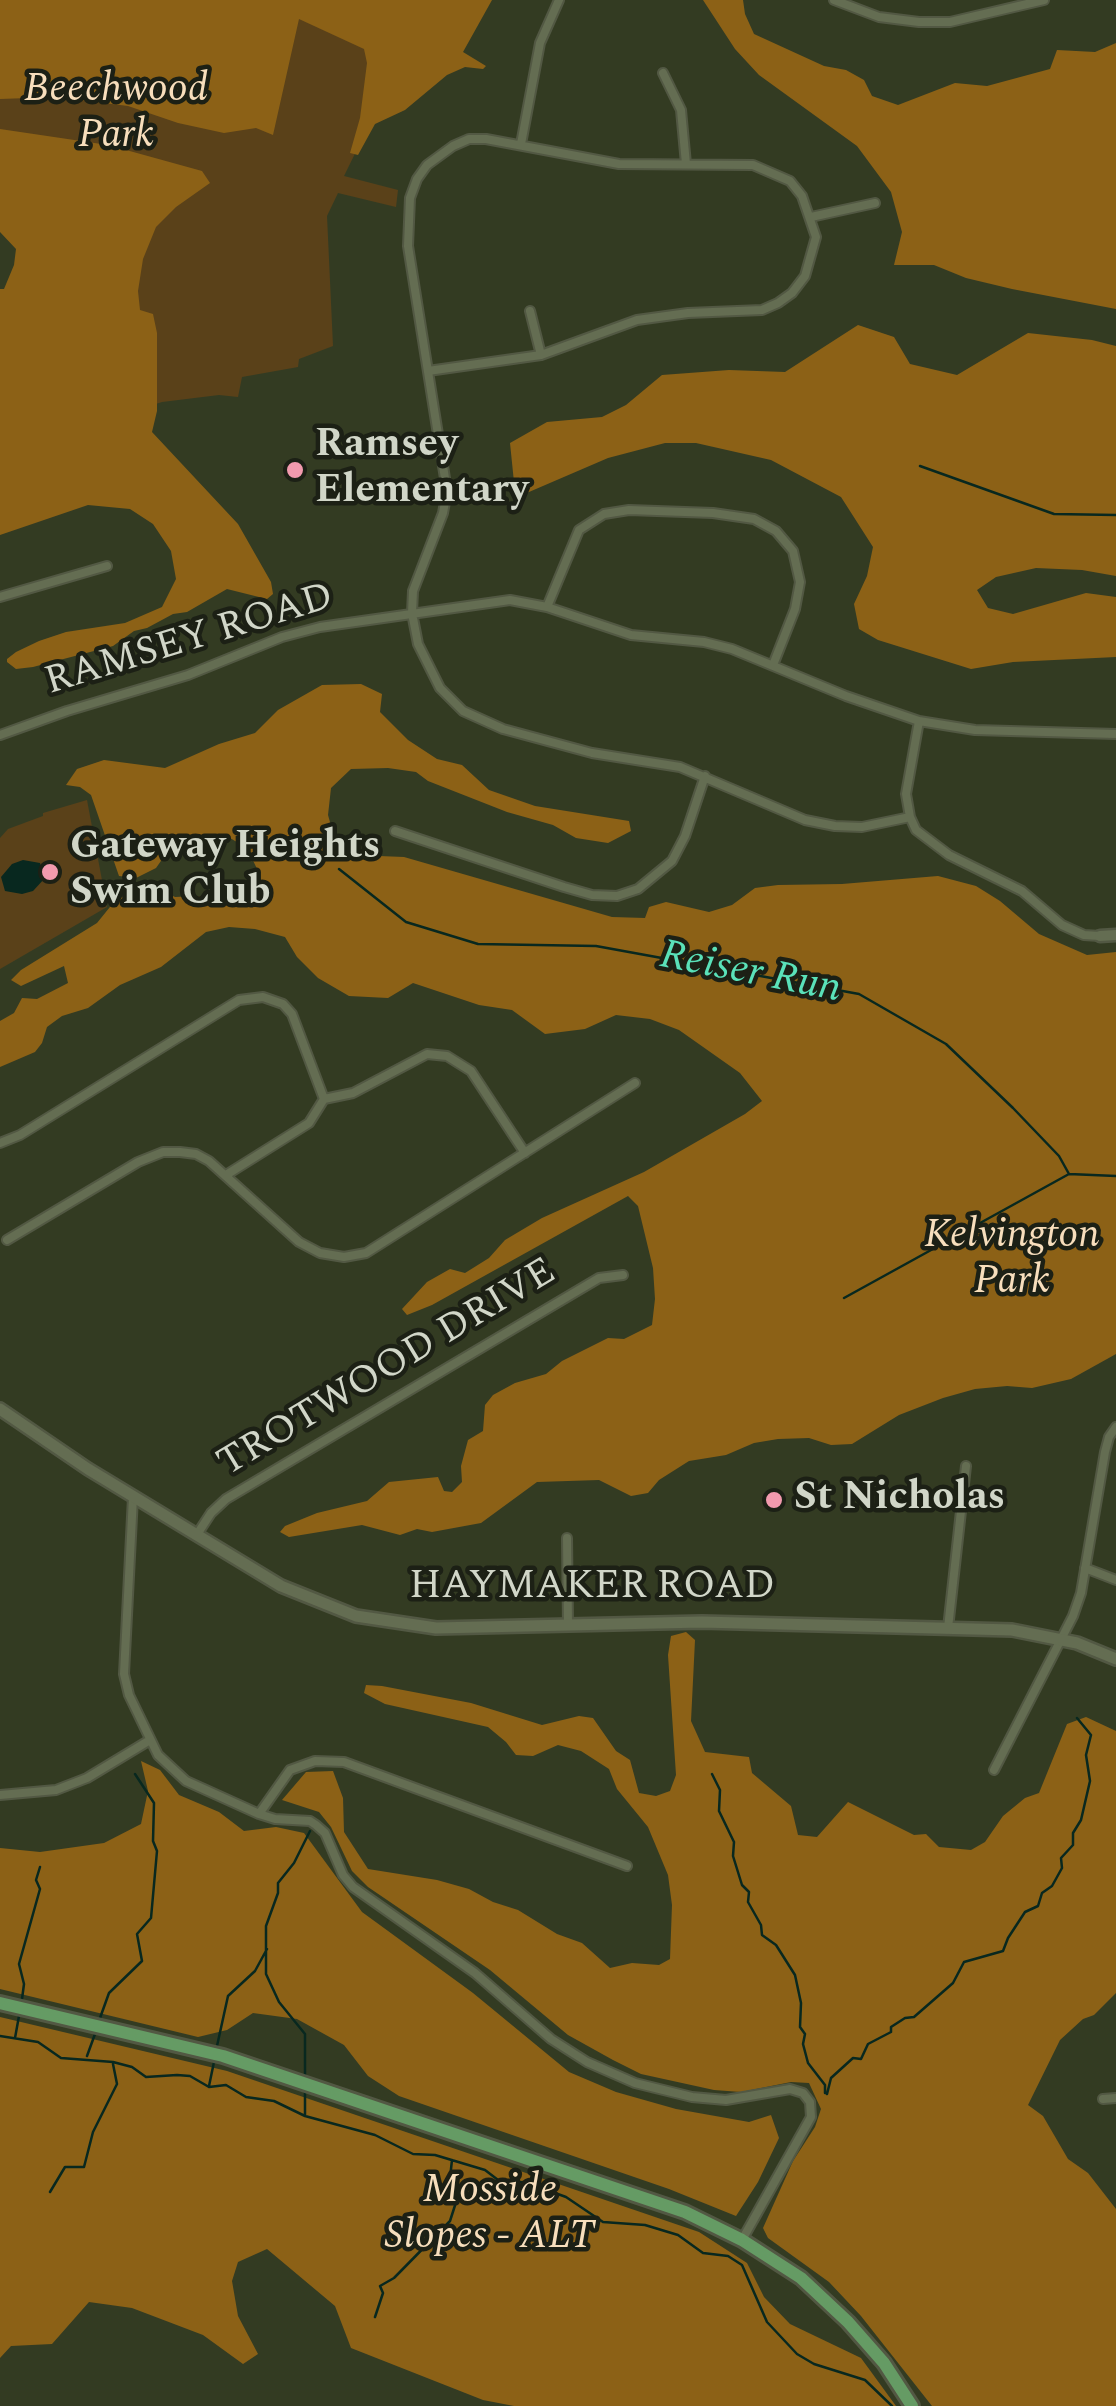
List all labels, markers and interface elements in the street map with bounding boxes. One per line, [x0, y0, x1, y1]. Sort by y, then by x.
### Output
park label: Beechwood Park [24, 68, 208, 162]
place label: Ramsey Elementary [315, 423, 528, 517]
marker: Ramsey Elementary [284, 459, 306, 481]
street label: RAMSEY ROAD [40, 575, 340, 709]
place label: Gateway Heights Swim Club [70, 825, 381, 919]
marker: Gateway Heights Swim Club [39, 861, 61, 883]
water label: Reiser Run [655, 933, 845, 1017]
park label: Kelvington Park [924, 1214, 1100, 1308]
street label: TROTWOOD DRIVE [210, 1250, 566, 1490]
place label: St Nicholas [794, 1476, 1005, 1524]
marker: St Nicholas [763, 1489, 785, 1511]
street label: HAYMAKER ROAD [409, 1565, 775, 1613]
park label: Mosside Slopes - ALT [385, 2169, 595, 2263]

